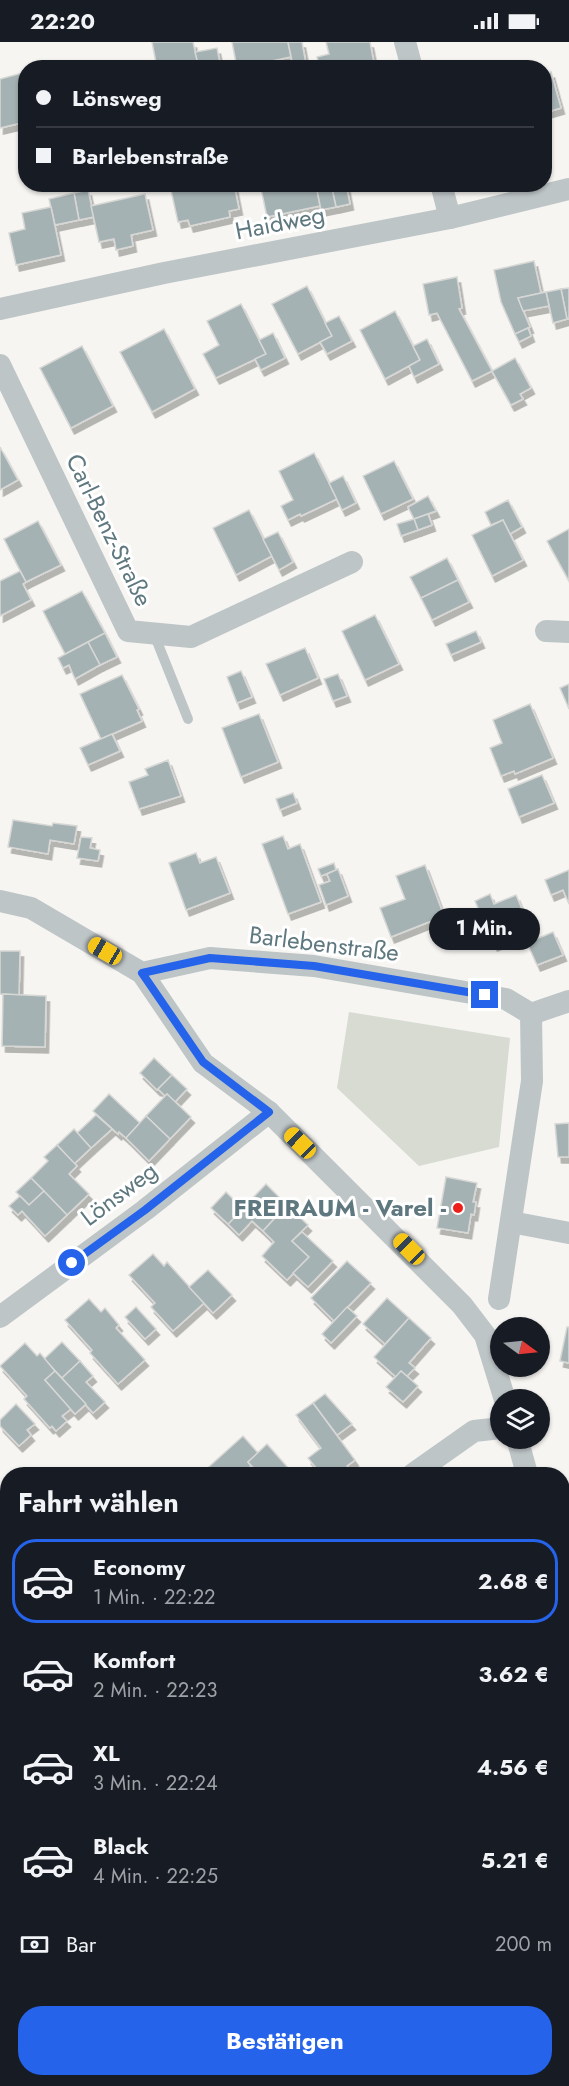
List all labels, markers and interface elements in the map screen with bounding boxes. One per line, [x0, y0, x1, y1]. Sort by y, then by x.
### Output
text: 22:20 [30, 5, 95, 37]
text: Lönsweg [72, 82, 162, 114]
text: Barlebenstraße [72, 140, 229, 172]
street label: Haidweg [232, 197, 328, 248]
street label: Carl-Benz-Straße [57, 448, 162, 612]
callout: 1 Min. [430, 908, 540, 950]
text: 1 Min. [456, 914, 513, 943]
street label: Barlebenstraße [247, 917, 401, 970]
car [85, 934, 125, 968]
route end [471, 981, 498, 1008]
car [281, 1124, 319, 1162]
street label: Lönsweg [73, 1153, 164, 1234]
place label: FREIRAUM - Varel - [234, 1190, 447, 1225]
marker: FREIRAUM - Varel - [451, 1201, 465, 1215]
car [390, 1230, 428, 1268]
route start [58, 1249, 85, 1276]
north arrow [490, 1317, 550, 1377]
map controls [490, 1317, 550, 1449]
button: layers [490, 1389, 550, 1449]
text: Fahrt wählen [18, 1483, 179, 1522]
text: Economy [93, 1551, 185, 1583]
icon: car [21, 1554, 75, 1608]
text: 2.68 € [478, 1565, 549, 1597]
text: 1 Min. · 22:22 [93, 1583, 215, 1612]
text: Komfort [93, 1644, 175, 1676]
icon: car [21, 1647, 75, 1701]
text: 3.62 € [478, 1658, 549, 1690]
text: 2 Min. · 22:23 [93, 1676, 217, 1705]
text: XL [93, 1737, 120, 1769]
icon: car [21, 1740, 75, 1794]
text: 4.56 € [477, 1751, 549, 1783]
text: 3 Min. · 22:24 [93, 1769, 218, 1798]
text: Black [93, 1830, 149, 1862]
icon: car [21, 1833, 75, 1887]
text: 5.21 € [481, 1844, 549, 1876]
text: 4 Min. · 22:25 [93, 1862, 218, 1891]
icon: cash [18, 1928, 51, 1961]
text: Bar [66, 1928, 96, 1960]
text: 200 m [495, 1930, 552, 1959]
button: Bestätigen [18, 2006, 552, 2075]

